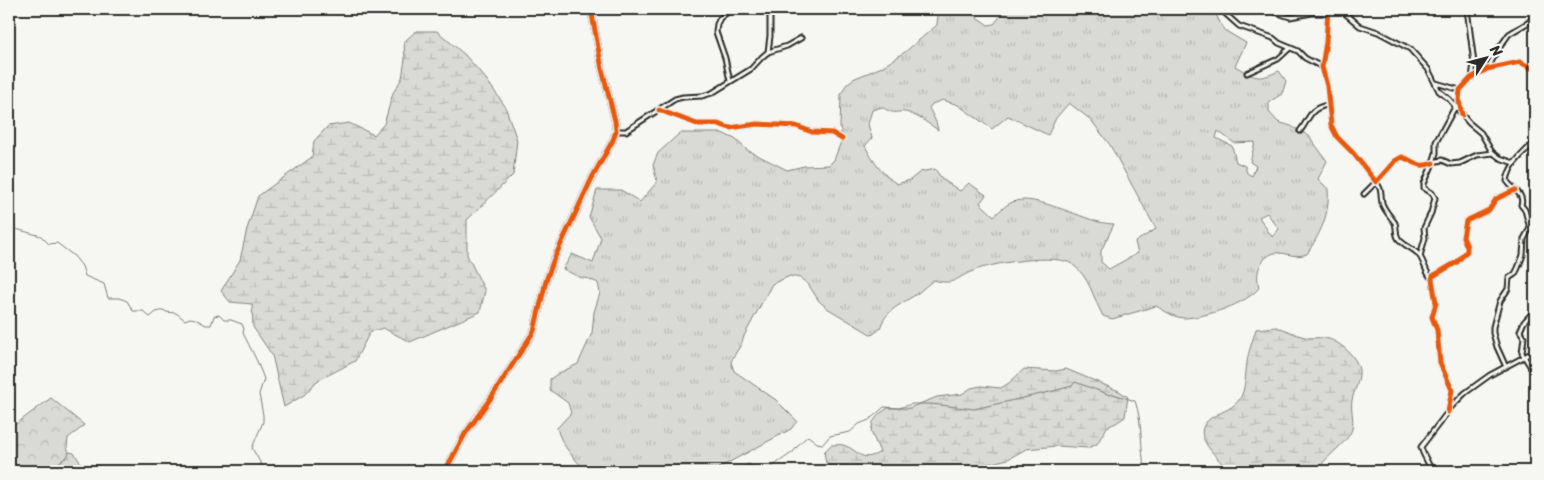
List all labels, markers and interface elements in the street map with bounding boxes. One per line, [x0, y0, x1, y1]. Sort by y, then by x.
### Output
north arrow [1462, 32, 1512, 82]
text: N [1483, 39, 1509, 62]

